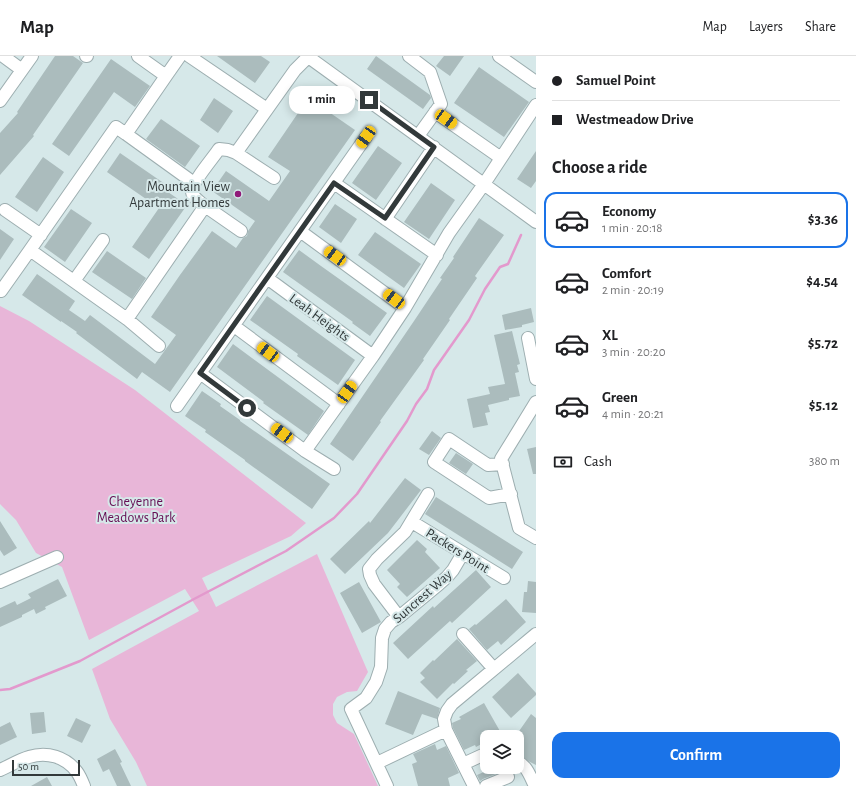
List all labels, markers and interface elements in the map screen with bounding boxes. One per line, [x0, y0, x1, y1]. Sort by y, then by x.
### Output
text: Map [20, 18, 54, 37]
text: Map [702, 20, 727, 34]
text: Layers [749, 20, 783, 34]
text: Share [805, 20, 836, 34]
text: Samuel Point [576, 73, 656, 88]
callout: 1 min [289, 86, 355, 114]
route end [360, 91, 378, 109]
text: 1 min [308, 93, 336, 106]
car [433, 107, 459, 131]
text: Westmeadow Drive [576, 112, 693, 127]
car [354, 124, 378, 150]
text: Choose a ride [552, 159, 647, 177]
place label: Mountain View Apartment Homes [129, 180, 231, 210]
marker: Mountain View Apartment Homes [233, 189, 243, 199]
icon: car [554, 202, 590, 238]
text: Economy [602, 204, 656, 219]
text: $3.36 [808, 212, 838, 227]
text: 1 min · 20:18 [602, 222, 663, 235]
car [322, 244, 348, 268]
icon: car [554, 264, 590, 300]
text: Comfort [602, 266, 651, 281]
text: $4.54 [806, 274, 838, 289]
text: 2 min · 20:19 [602, 284, 664, 297]
car [381, 287, 407, 311]
street label: Leah Heights [287, 291, 352, 344]
icon: car [554, 326, 590, 362]
text: XL [602, 328, 618, 343]
text: $5.72 [808, 336, 838, 351]
car [255, 340, 281, 364]
text: 3 min · 20:20 [602, 346, 666, 359]
car [335, 379, 359, 405]
icon: car [554, 388, 590, 424]
text: Green [602, 390, 638, 405]
text: $5.12 [809, 398, 838, 413]
route start [238, 399, 256, 417]
text: 4 min · 20:21 [602, 408, 664, 421]
car [269, 421, 295, 445]
icon: cash [552, 451, 574, 473]
text: Cash [584, 454, 612, 469]
text: 380 m [809, 455, 840, 468]
park label: Cheyenne Meadows Park [97, 495, 176, 525]
street label: Packers Point [423, 526, 492, 576]
street label: Suncrest Way [391, 568, 455, 626]
map controls [480, 730, 524, 774]
button: layers [480, 730, 524, 774]
button: Confirm [552, 732, 840, 778]
scale bar [12, 758, 80, 777]
text: 50 m [18, 761, 39, 772]

